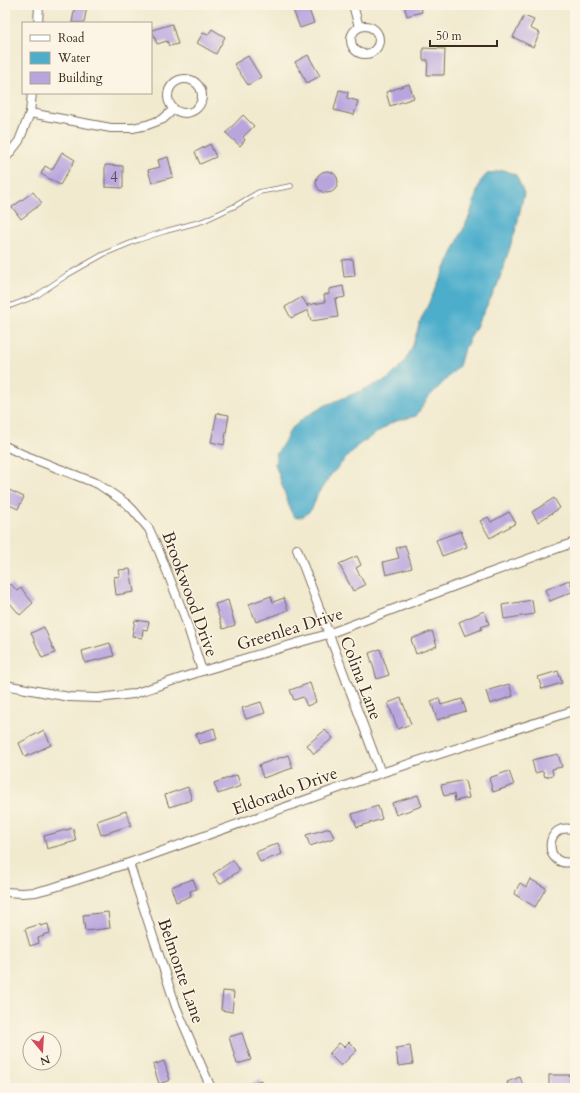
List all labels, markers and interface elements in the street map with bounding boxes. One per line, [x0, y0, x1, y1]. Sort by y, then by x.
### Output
legend [22, 22, 152, 94]
scale bar [430, 22, 497, 48]
text: 50 m [436, 28, 463, 44]
text: Road [58, 30, 85, 46]
text: Water [57, 50, 91, 66]
text: Building [58, 70, 103, 86]
house number: 4 [110, 167, 118, 187]
street label: Brookwood Drive [157, 528, 223, 660]
street label: Greenlea Drive [234, 602, 346, 656]
street label: Colina Lane [335, 633, 387, 723]
street label: Eldorado Drive [229, 761, 341, 821]
street label: Belmonte Lane [152, 915, 210, 1027]
north arrow [22, 1031, 62, 1071]
text: N [38, 1051, 52, 1069]

